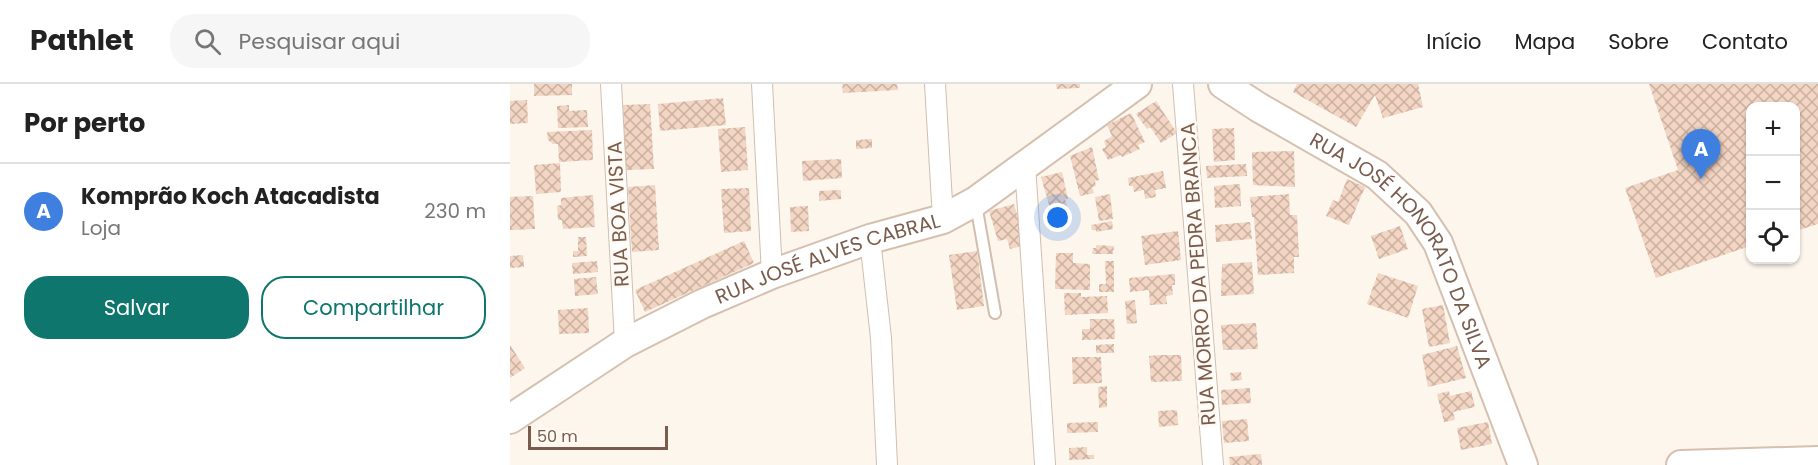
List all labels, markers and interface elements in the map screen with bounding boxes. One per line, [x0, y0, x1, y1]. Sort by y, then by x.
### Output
search box [170, 14, 590, 68]
text: Pathlet [30, 21, 134, 60]
icon: search [191, 25, 224, 58]
text: Pesquisar aqui [239, 26, 401, 57]
text: Início [1426, 27, 1481, 56]
text: Mapa [1514, 27, 1575, 56]
text: Sobre [1608, 27, 1669, 56]
text: Contato [1702, 27, 1788, 56]
map controls [1746, 102, 1800, 264]
button: + [1746, 102, 1800, 156]
text: Por perto [24, 105, 145, 141]
street label: RUA MORRO DA PEDRA BRANCA [1173, 122, 1223, 426]
street label: RUA JOSÉ HONORATO DA SILVA [1305, 126, 1499, 373]
pin: A [1682, 130, 1720, 179]
street label: RUA BOA VISTA [600, 140, 636, 288]
button: − [1746, 156, 1800, 210]
text: Komprão Koch Atacadista [81, 181, 380, 212]
text: A [36, 197, 51, 225]
text: 230 m [424, 197, 486, 225]
your location [1043, 203, 1072, 232]
street label: RUA JOSÉ ALVES CABRAL [711, 206, 943, 311]
button: locate [1746, 210, 1800, 264]
text: Loja [81, 214, 121, 242]
button: Salvar [24, 276, 249, 339]
button: Compartilhar [261, 276, 486, 339]
scale bar [528, 423, 668, 450]
text: 50 m [537, 425, 578, 448]

